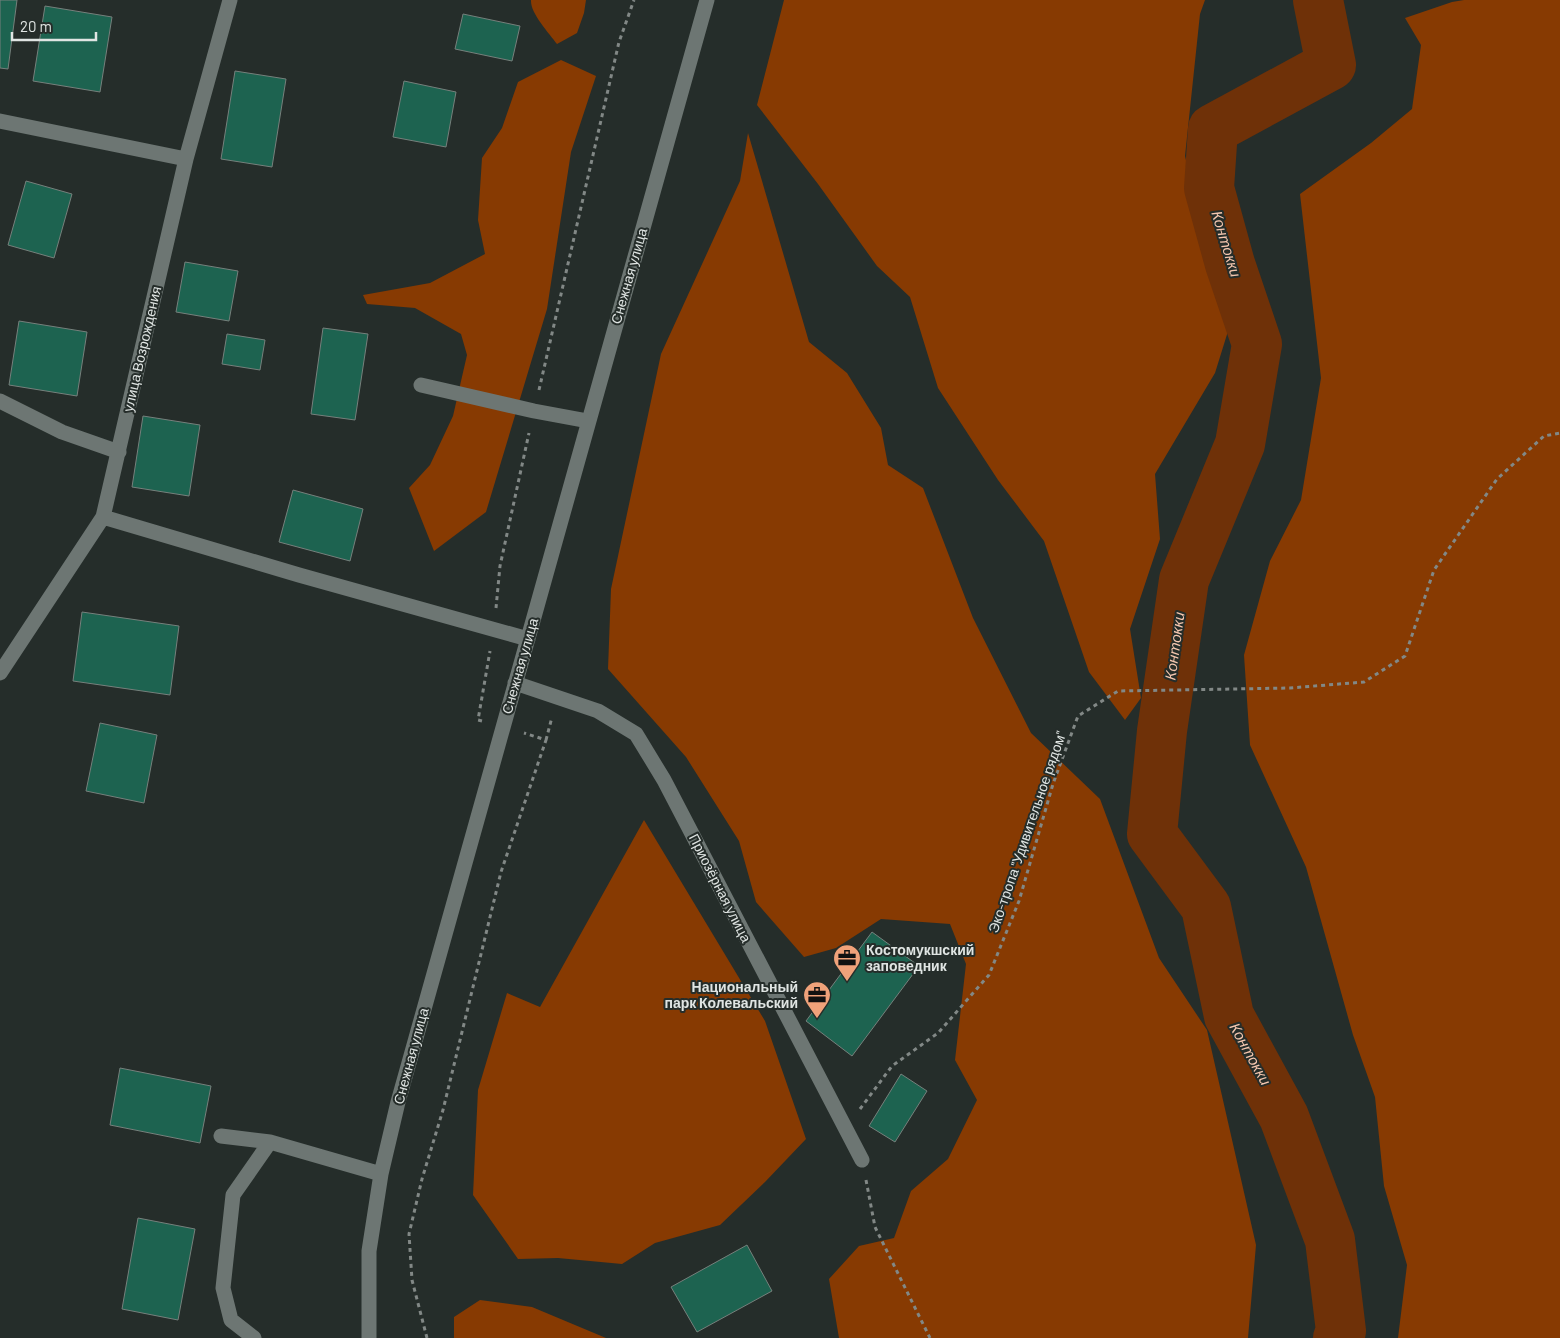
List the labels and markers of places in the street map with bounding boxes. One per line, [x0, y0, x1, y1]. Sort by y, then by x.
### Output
place label: Костомукшский заповедник [866, 941, 974, 974]
office icon: Костомукшский заповедник [832, 943, 862, 982]
place label: Национальный парк Колевальский [664, 978, 798, 1011]
office icon: Национальный парк Колевальский [802, 980, 832, 1019]

